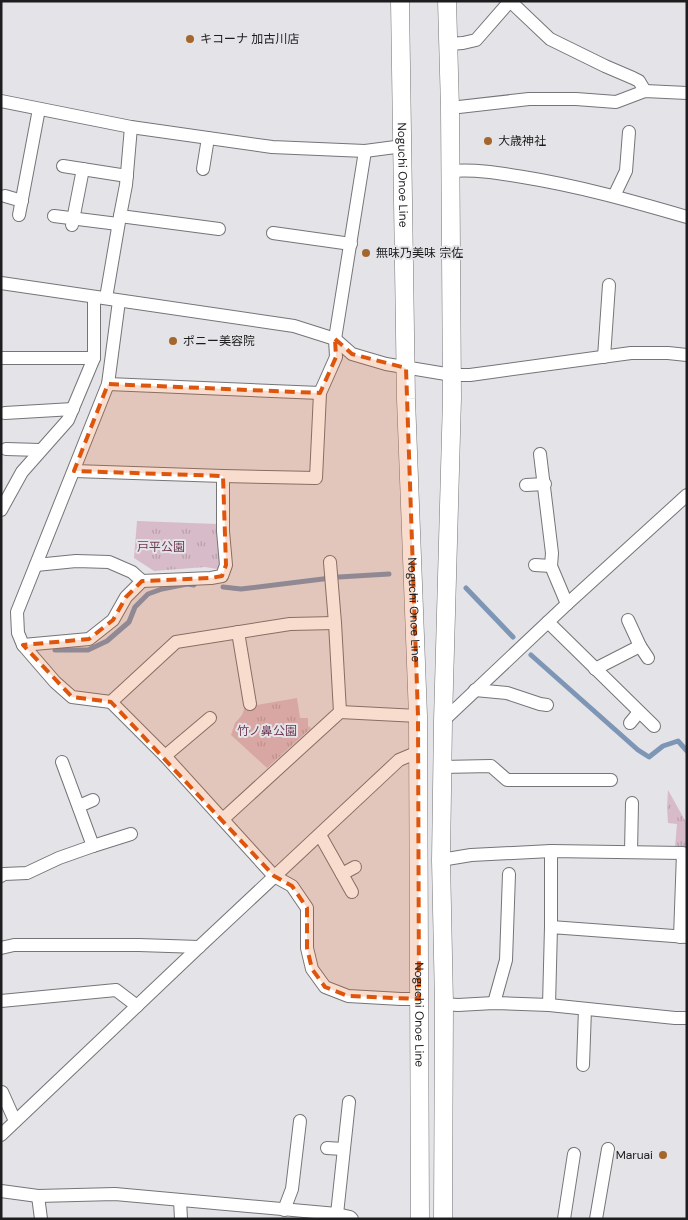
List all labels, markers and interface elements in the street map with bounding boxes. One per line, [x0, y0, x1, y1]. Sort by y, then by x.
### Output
place label: キコーナ 加古川店 [200, 31, 299, 47]
marker: キコーナ 加古川店 [184, 33, 196, 45]
street label: Noguchi Onoe Line [394, 122, 411, 228]
place label: 大歳神社 [498, 133, 546, 149]
marker: 大歳神社 [482, 135, 494, 147]
place label: 無味乃美味 宗佐 [376, 245, 463, 261]
marker: 無味乃美味 宗佐 [360, 247, 372, 259]
place label: ポニー美容院 [183, 333, 255, 349]
marker: ポニー美容院 [167, 335, 179, 347]
park label: 戸平公園 [137, 539, 185, 555]
street label: Noguchi Onoe Line [404, 557, 424, 663]
park label: 竹ノ鼻公園 [237, 723, 297, 739]
street label: Noguchi Onoe Line [411, 962, 427, 1067]
place label: Maruai [616, 1147, 653, 1163]
marker: Maruai [657, 1149, 669, 1161]

